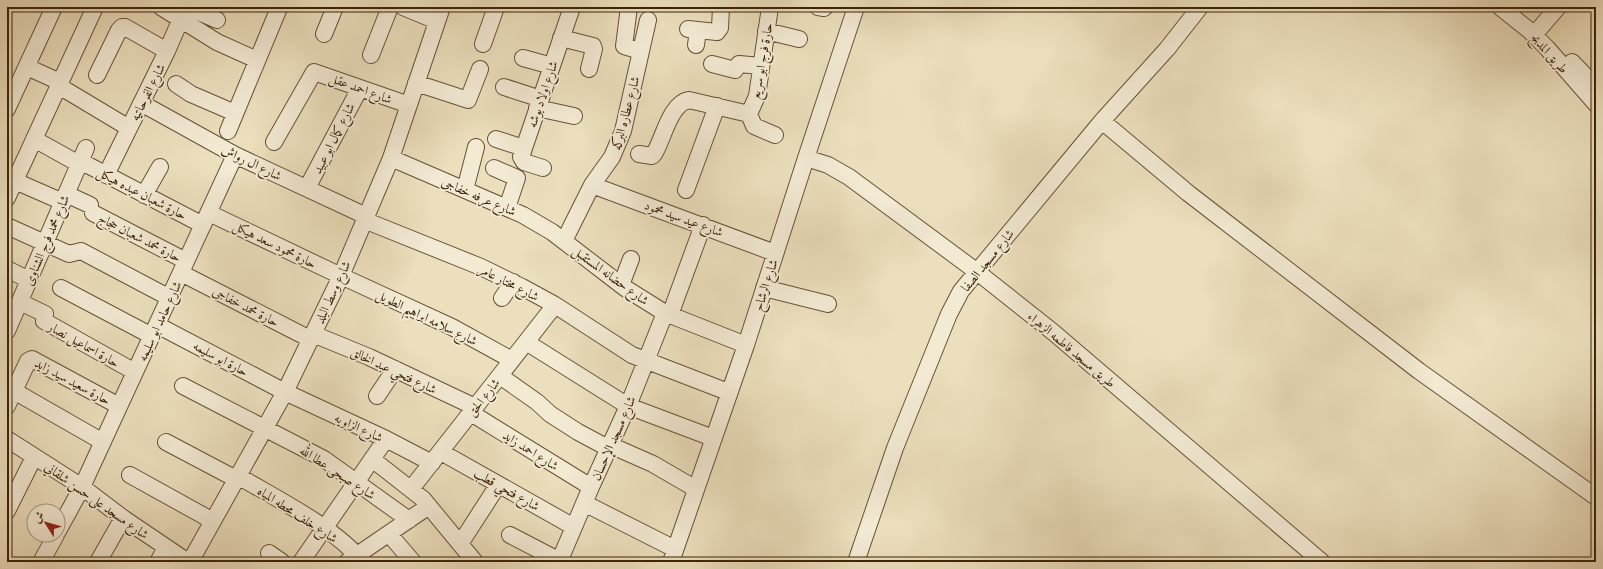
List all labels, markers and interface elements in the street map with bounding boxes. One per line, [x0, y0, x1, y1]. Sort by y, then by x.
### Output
street label: حارة فرج ابو سريع [747, 21, 781, 102]
street label: طريق المدبح [1525, 30, 1571, 79]
street label: شارع اولاد بوشه [524, 59, 565, 131]
street label: شارع الفرحاتيه [127, 61, 172, 125]
street label: شارع احمد عقل [326, 70, 394, 111]
street label: شارع عطاره البركه [607, 74, 646, 153]
street label: شارع كمال ابو عبيد [309, 100, 361, 178]
street label: شارع ال رواش [218, 142, 284, 187]
street label: حارة شعبان عبده هيكل [94, 164, 189, 224]
street label: شارع عرفه خفاجى [438, 174, 518, 223]
street label: شارع محمد فرج الشناوى [21, 193, 76, 289]
street label: شارع عيد سيد محمود [641, 197, 725, 243]
street label: حارة محمد شعبان حجاج [94, 210, 184, 268]
street label: حارة محمود سعد هيكل [230, 218, 319, 273]
street label: شارع مسجد الصفا [958, 226, 1020, 297]
street label: شارع حضانه المستقبل [567, 243, 652, 311]
street label: شارع الرشاح [750, 257, 785, 314]
street label: شارع وسط البلد [311, 259, 357, 328]
street label: شارع مختار عامر [474, 261, 542, 308]
street label: شارع حامد ابو سليمه [134, 279, 188, 365]
street label: حارة محمد خفاجى [210, 283, 282, 331]
street label: شارع سلامه ابراهيم الطويل [371, 286, 480, 354]
street label: طريق مسجد فاطمه الزهراء [1024, 308, 1119, 391]
street label: حارة اسماعيل نصار [43, 318, 122, 372]
street label: حارة ابو سليمه [190, 338, 251, 380]
street label: شارع فتحي عبد الخالق [346, 344, 439, 401]
street label: حارة سعيد سيد زايد [32, 355, 113, 409]
street label: شارع الحق [464, 375, 506, 422]
street label: شارع مسجد الإحسان [588, 394, 642, 484]
street label: شارع الزاويه [331, 410, 385, 449]
street label: شارع احمد زايد [498, 427, 561, 477]
street label: شارع صبحى عطا الله [295, 440, 380, 506]
street label: شارع مسجد على حسن شلقاني [39, 459, 152, 545]
street label: شارع فتحي قطب [469, 465, 542, 518]
street label: شارع خلف محطه المياه [253, 483, 341, 549]
north arrow [26, 503, 66, 543]
text: ش [30, 509, 48, 526]

